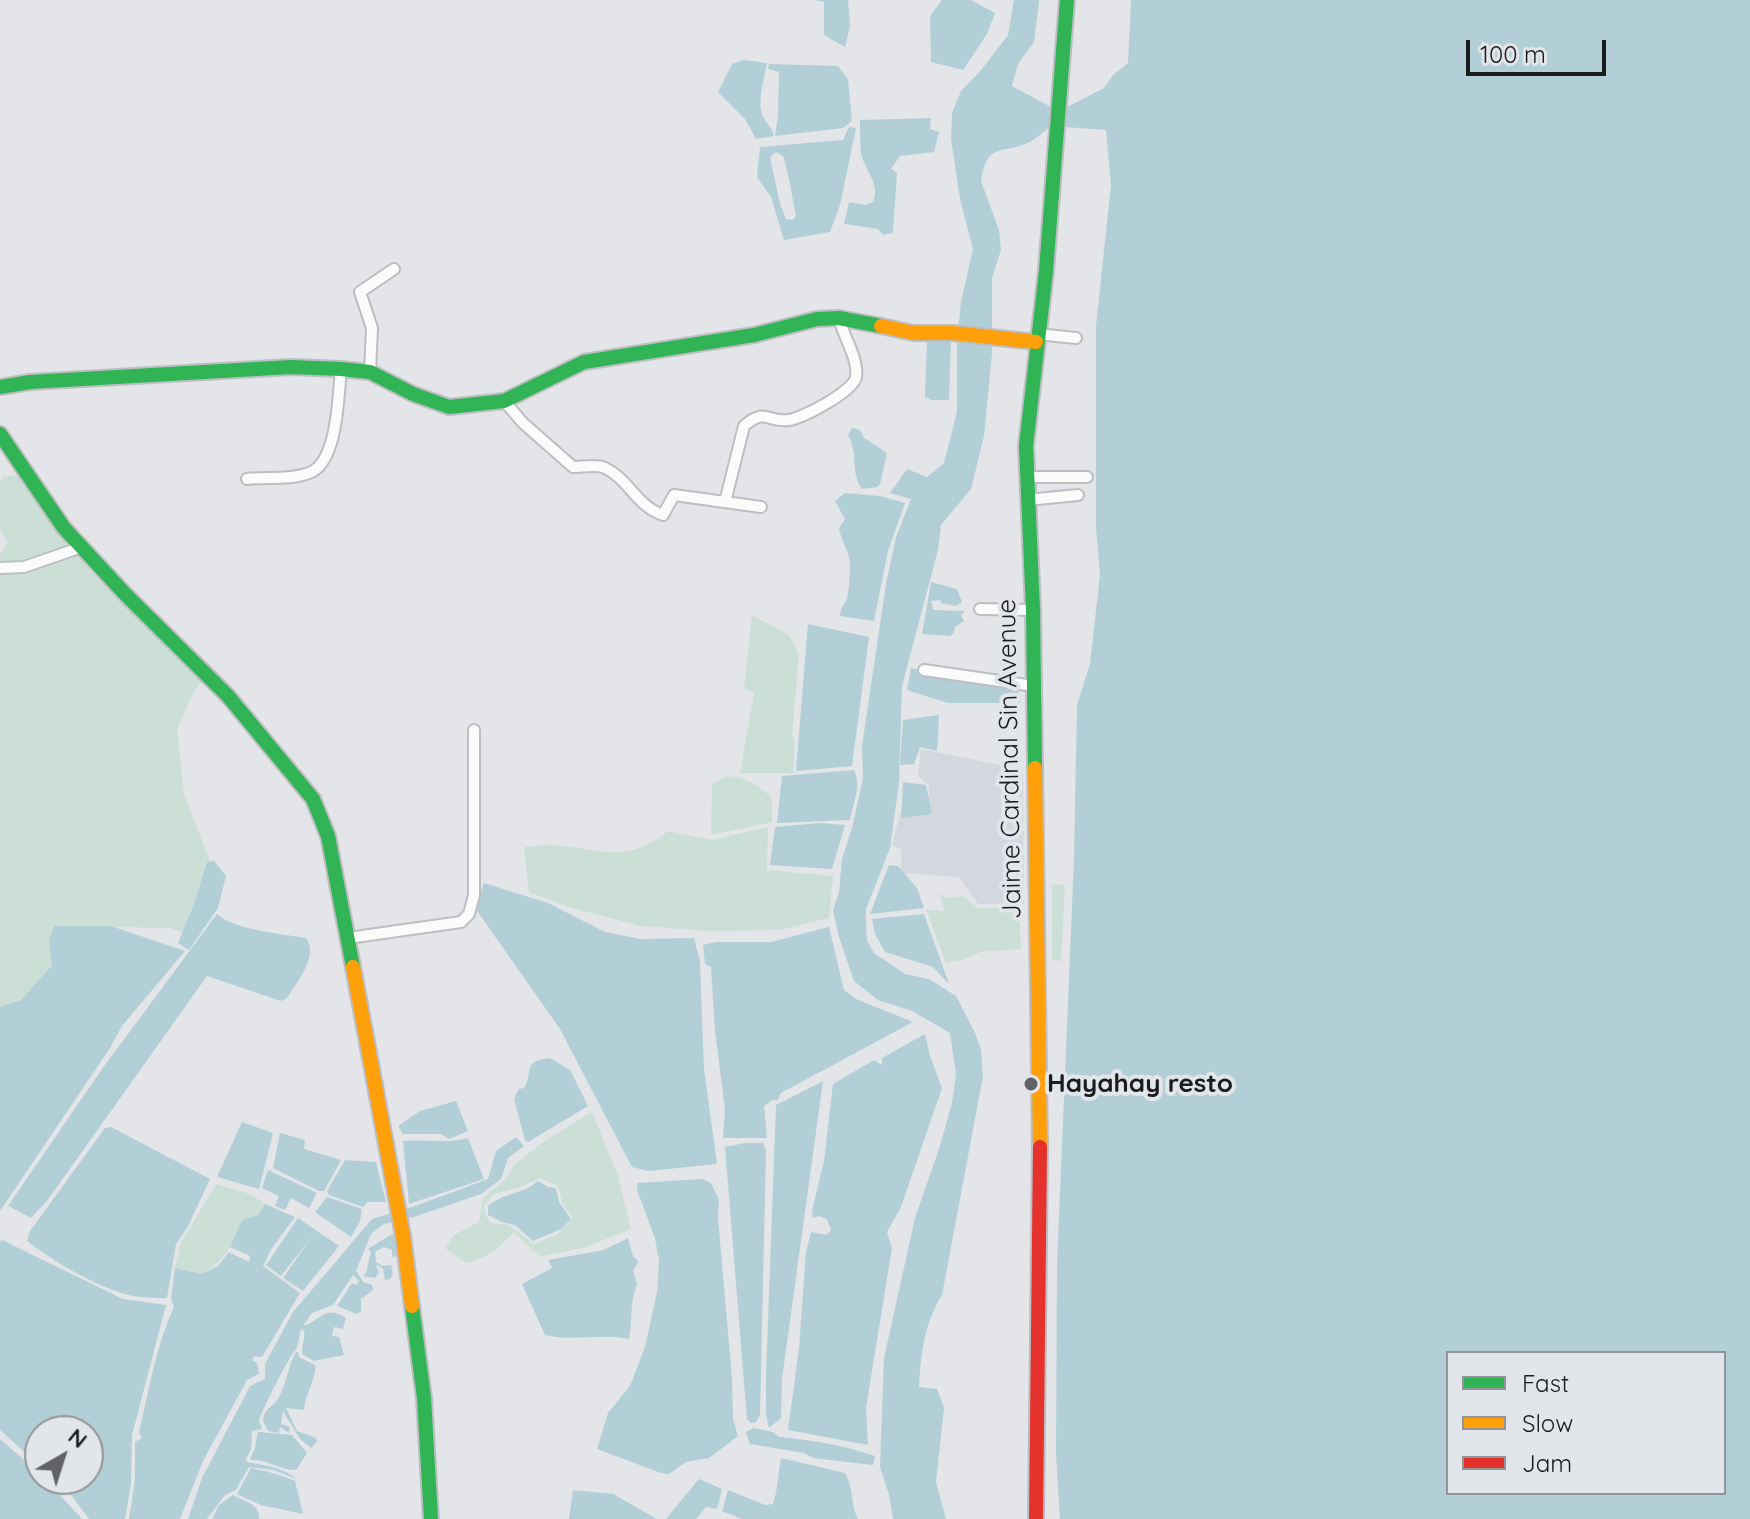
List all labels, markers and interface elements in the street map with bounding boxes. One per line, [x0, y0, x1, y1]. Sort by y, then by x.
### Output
scale bar [1470, 24, 1610, 74]
text: 100 m [1480, 39, 1546, 69]
street label: Jaime Cardinal Sin Avenue [992, 599, 1028, 919]
place label: Hayahay resto [1047, 1068, 1233, 1100]
marker: Hayahay resto [1022, 1075, 1040, 1093]
legend [1446, 1351, 1726, 1495]
text: Fast [1522, 1368, 1569, 1398]
text: Slow [1522, 1408, 1573, 1438]
north arrow [24, 1415, 104, 1495]
text: N [63, 1422, 93, 1454]
text: Jam [1522, 1448, 1572, 1478]

